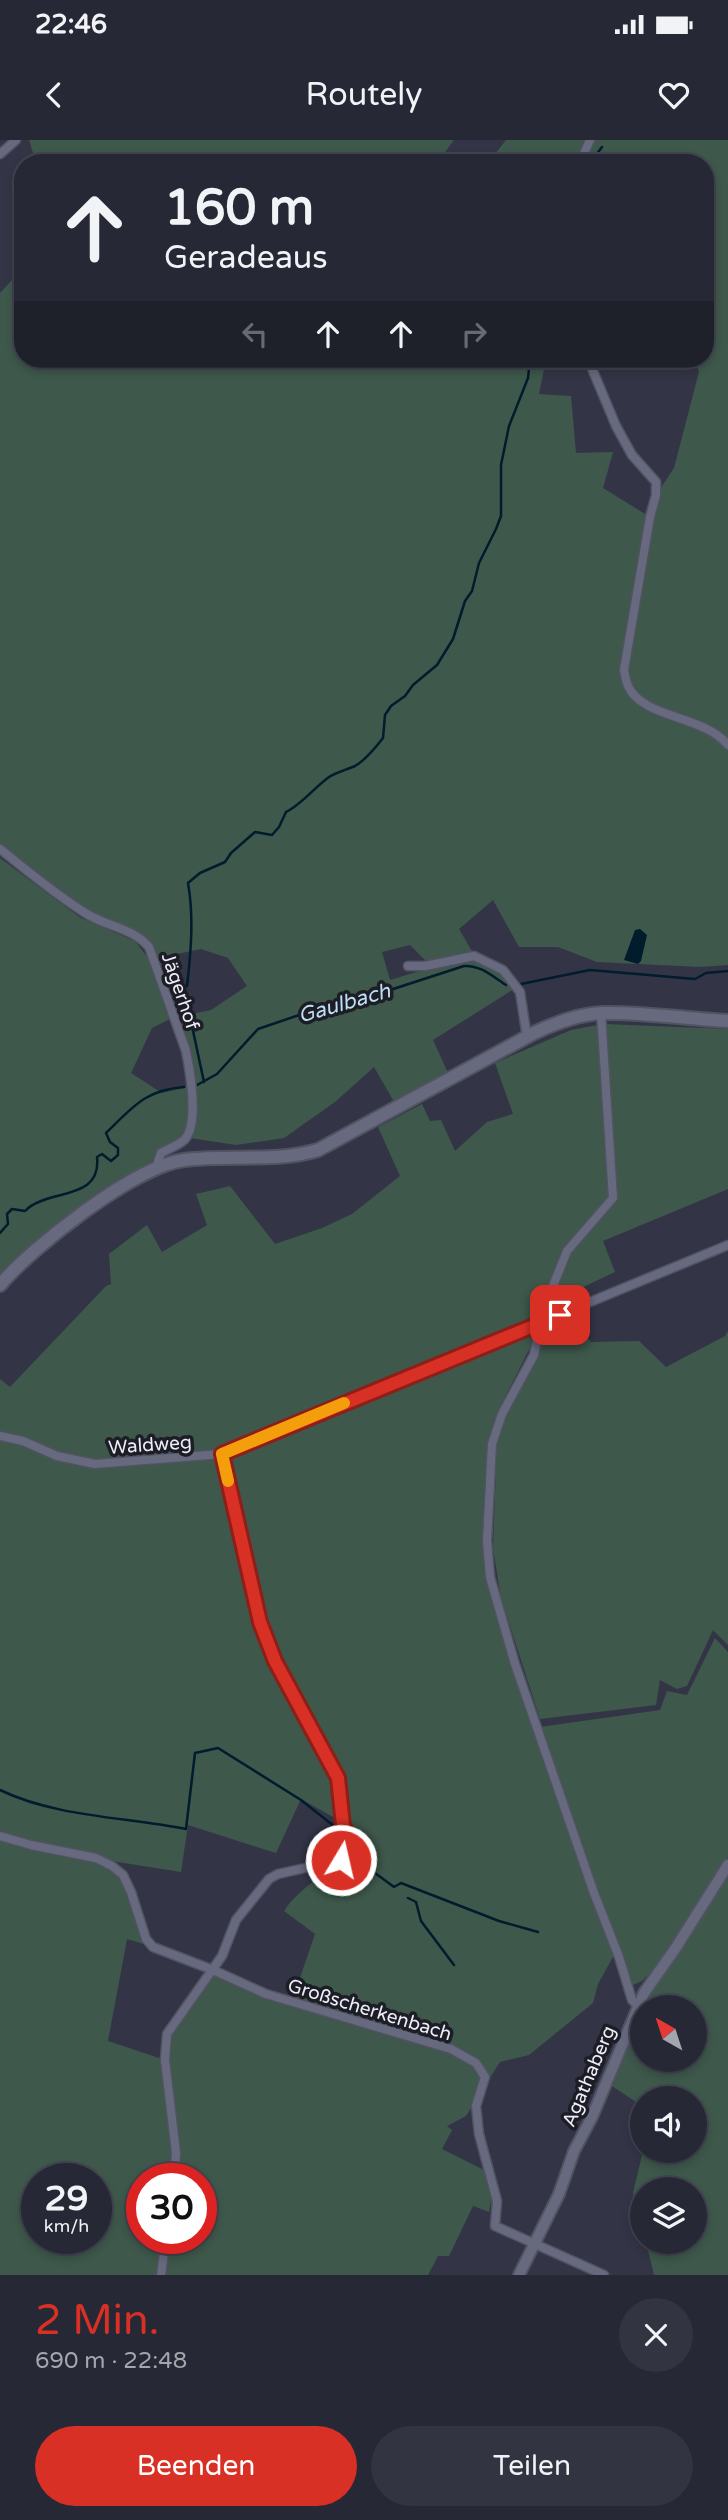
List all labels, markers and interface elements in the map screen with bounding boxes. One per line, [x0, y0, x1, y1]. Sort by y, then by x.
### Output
text: 22:46 [35, 9, 107, 40]
icon: back [35, 76, 73, 114]
text: Routely [306, 76, 423, 114]
icon: heart [655, 76, 693, 114]
text: 160 m [164, 179, 314, 238]
icon: ahead [49, 182, 140, 273]
text: Geradeaus [164, 239, 328, 277]
icon: left [236, 315, 274, 353]
icon: ahead [309, 315, 347, 353]
icon: ahead [382, 315, 420, 353]
icon: right [455, 315, 493, 353]
street label: Jägerhof [157, 950, 204, 1033]
water label: Gaulbach [295, 978, 394, 1029]
pin [530, 1285, 590, 1345]
icon: arrive [541, 1296, 579, 1334]
street label: Waldweg [108, 1431, 192, 1459]
position arrow [304, 1823, 378, 1897]
street label: Großscherkenbach [285, 1975, 454, 2045]
north arrow [630, 1995, 707, 2072]
map controls [630, 1995, 707, 2254]
street label: Agathaberg [558, 2023, 620, 2130]
button: sound [630, 2086, 707, 2163]
speed limit sign: 30 [126, 2163, 217, 2254]
button: layers [630, 2177, 707, 2254]
text: 29 [45, 2178, 88, 2220]
text: km/h [44, 2215, 89, 2237]
text: 2 Min. [35, 2295, 159, 2346]
button: close [619, 2298, 693, 2372]
text: 690 m · 22:48 [35, 2347, 187, 2375]
button: Beenden [35, 2426, 357, 2506]
button: Teilen [371, 2426, 693, 2506]

